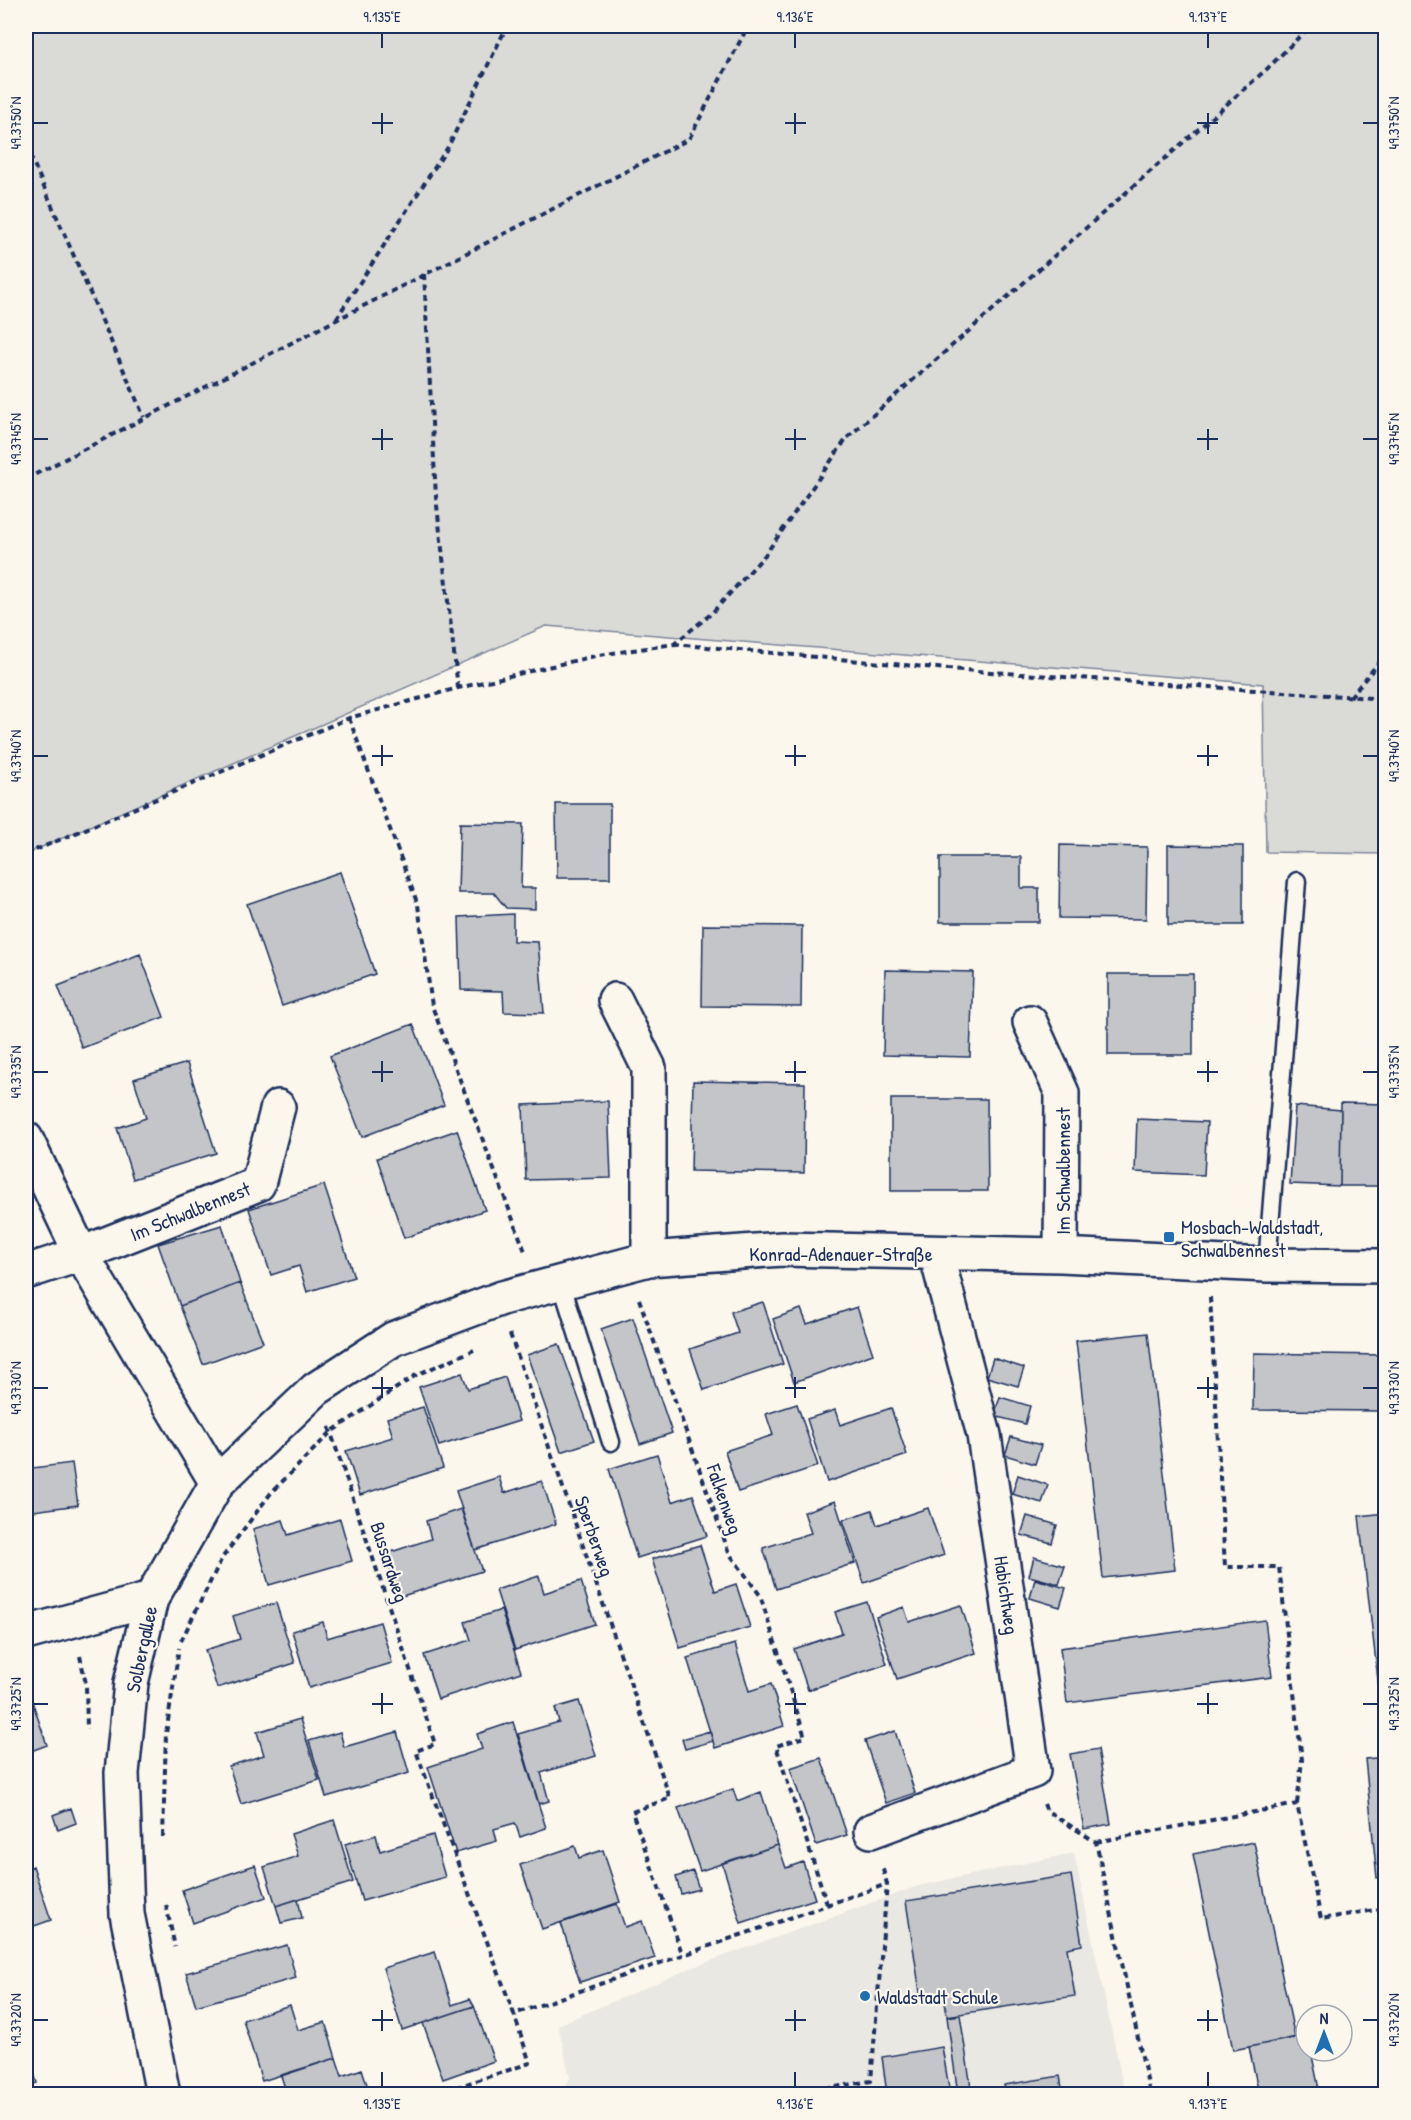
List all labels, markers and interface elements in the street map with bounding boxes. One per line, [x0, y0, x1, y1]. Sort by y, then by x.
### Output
text: 9.135°E [363, 6, 401, 27]
text: 9.136°E [777, 6, 814, 27]
text: 9.137°E [1189, 6, 1228, 27]
text: 49.3750°N [5, 96, 26, 150]
text: 49.3750°N [1383, 96, 1404, 150]
text: 49.3745°N [5, 413, 26, 465]
text: 49.3745°N [1383, 413, 1404, 465]
text: 49.3740°N [5, 730, 26, 782]
text: 49.3740°N [1383, 730, 1404, 782]
text: 49.3735°N [5, 1045, 26, 1099]
text: 49.3735°N [1383, 1045, 1404, 1099]
street label: Im Schwalbennest [1049, 1106, 1076, 1235]
street label: Im Schwalbennest [126, 1174, 255, 1247]
place label: Mosbach-Waldstadt, Schwalbennest [1181, 1213, 1323, 1263]
marker: Mosbach-Waldstadt, Schwalbennest [1162, 1230, 1176, 1244]
street label: Konrad-Adenauer-Straße [749, 1240, 933, 1267]
text: 49.3730°N [5, 1361, 26, 1415]
text: 49.3730°N [1383, 1361, 1404, 1415]
street label: Falkenweg [700, 1460, 750, 1538]
street label: Sperberweg [569, 1492, 621, 1580]
street label: Bussardweg [364, 1518, 416, 1606]
street label: Habichtweg [988, 1554, 1026, 1636]
street label: Solbergallee [119, 1603, 163, 1695]
text: 49.3725°N [5, 1677, 26, 1731]
text: 49.3725°N [1383, 1677, 1404, 1731]
place label: Waldstadt Schule [877, 1983, 999, 2010]
marker: Waldstadt Schule [858, 1989, 872, 2003]
text: 49.3720°N [5, 1993, 26, 2047]
text: 49.3720°N [1383, 1993, 1404, 2047]
north arrow [1294, 2003, 1354, 2063]
text: N [1320, 2007, 1329, 2029]
text: 9.135°E [363, 2093, 401, 2114]
text: 9.136°E [777, 2093, 814, 2114]
text: 9.137°E [1189, 2093, 1228, 2114]

